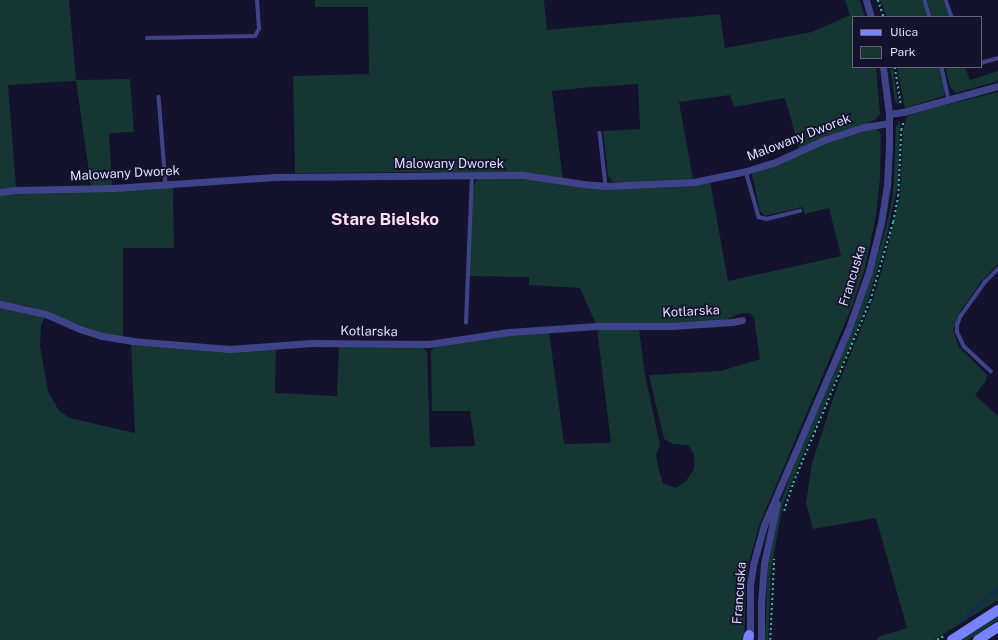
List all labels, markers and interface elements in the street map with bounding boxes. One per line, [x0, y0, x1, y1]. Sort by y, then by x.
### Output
legend [852, 16, 982, 68]
text: Ulica [890, 25, 918, 39]
text: Park [890, 45, 916, 59]
street label: Malowany Dworek [745, 111, 853, 165]
street label: Malowany Dworek [394, 156, 504, 172]
street label: Malowany Dworek [70, 163, 180, 185]
district label: Stare Bielsko [331, 210, 439, 230]
street label: Francuska [836, 244, 870, 308]
street label: Kotlarska [662, 303, 720, 321]
street label: Kotlarska [340, 324, 398, 340]
street label: Francuska [730, 561, 750, 625]

